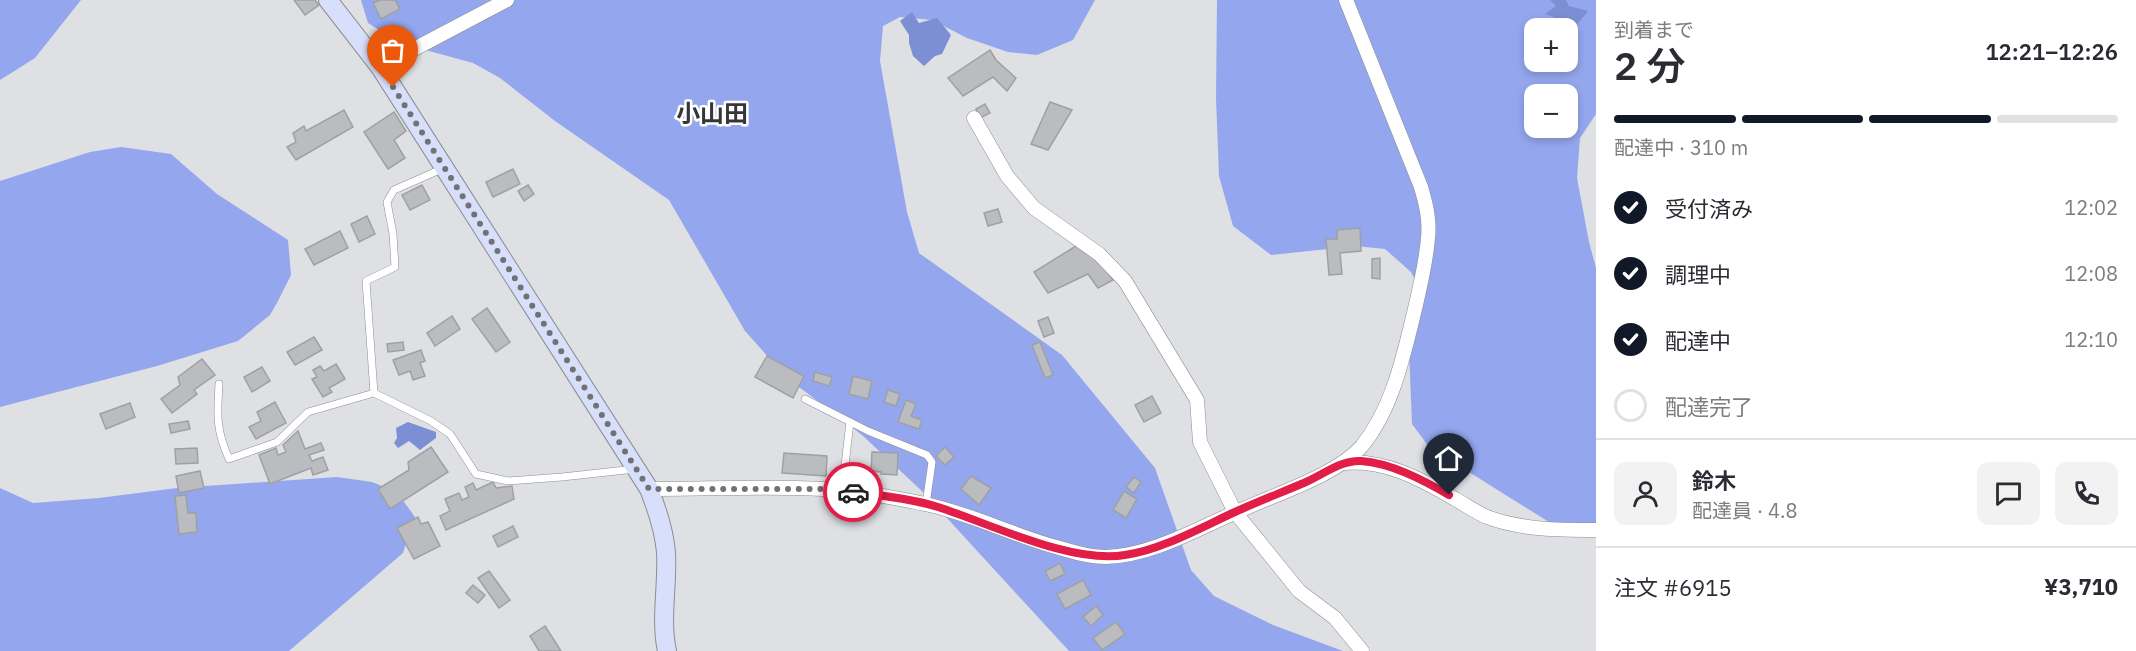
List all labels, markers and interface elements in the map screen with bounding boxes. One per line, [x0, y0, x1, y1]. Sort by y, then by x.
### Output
text: 到着まで [1614, 16, 1694, 43]
map controls [1524, 18, 1578, 138]
button: + [1524, 18, 1578, 72]
pin [367, 25, 418, 87]
icon: bag [376, 34, 409, 67]
text: 12:21–12:26 [1985, 37, 2118, 66]
text: 2 分 [1614, 40, 1686, 91]
button: − [1524, 84, 1578, 138]
district label: 小山田 [676, 97, 748, 129]
text: 配達中 · 310 m [1614, 134, 1748, 161]
icon: check [1614, 191, 1647, 224]
text: 受付済み [1665, 194, 1753, 223]
text: 12:02 [2064, 194, 2118, 221]
icon: check [1614, 257, 1647, 290]
text: 調理中 [1665, 260, 1731, 289]
text: 12:08 [2064, 260, 2118, 287]
icon: check [1614, 323, 1647, 356]
text: 配達中 [1665, 326, 1731, 355]
text: 12:10 [2064, 326, 2118, 353]
text: 配達完了 [1665, 392, 1753, 421]
pin [1423, 433, 1474, 495]
icon: home [1432, 442, 1465, 475]
courier [823, 462, 883, 522]
button: person [1614, 462, 1677, 525]
button: chat [1977, 462, 2040, 525]
button: phone [2055, 462, 2118, 525]
text: 鈴木 [1692, 466, 1736, 495]
icon: car [837, 476, 870, 509]
text: 配達員 · 4.8 [1692, 497, 1797, 524]
text: ¥3,710 [2044, 572, 2118, 601]
text: 注文 #6915 [1614, 573, 1732, 602]

